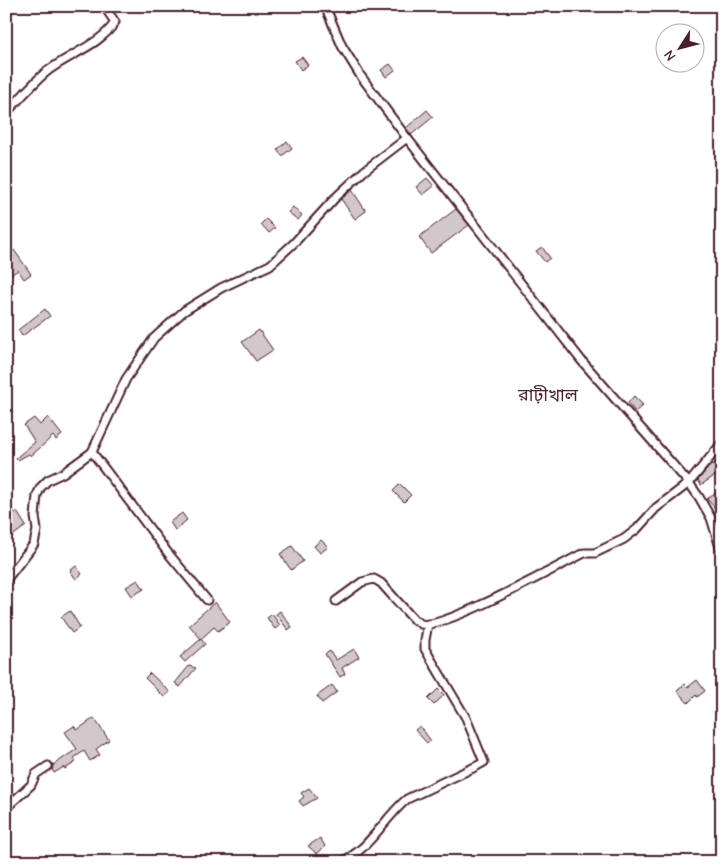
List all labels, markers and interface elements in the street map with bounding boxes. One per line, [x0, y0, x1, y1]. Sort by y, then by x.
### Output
north arrow [656, 22, 706, 72]
text: N [660, 47, 679, 64]
district label: রাঢ়ীখাল [517, 385, 579, 406]

